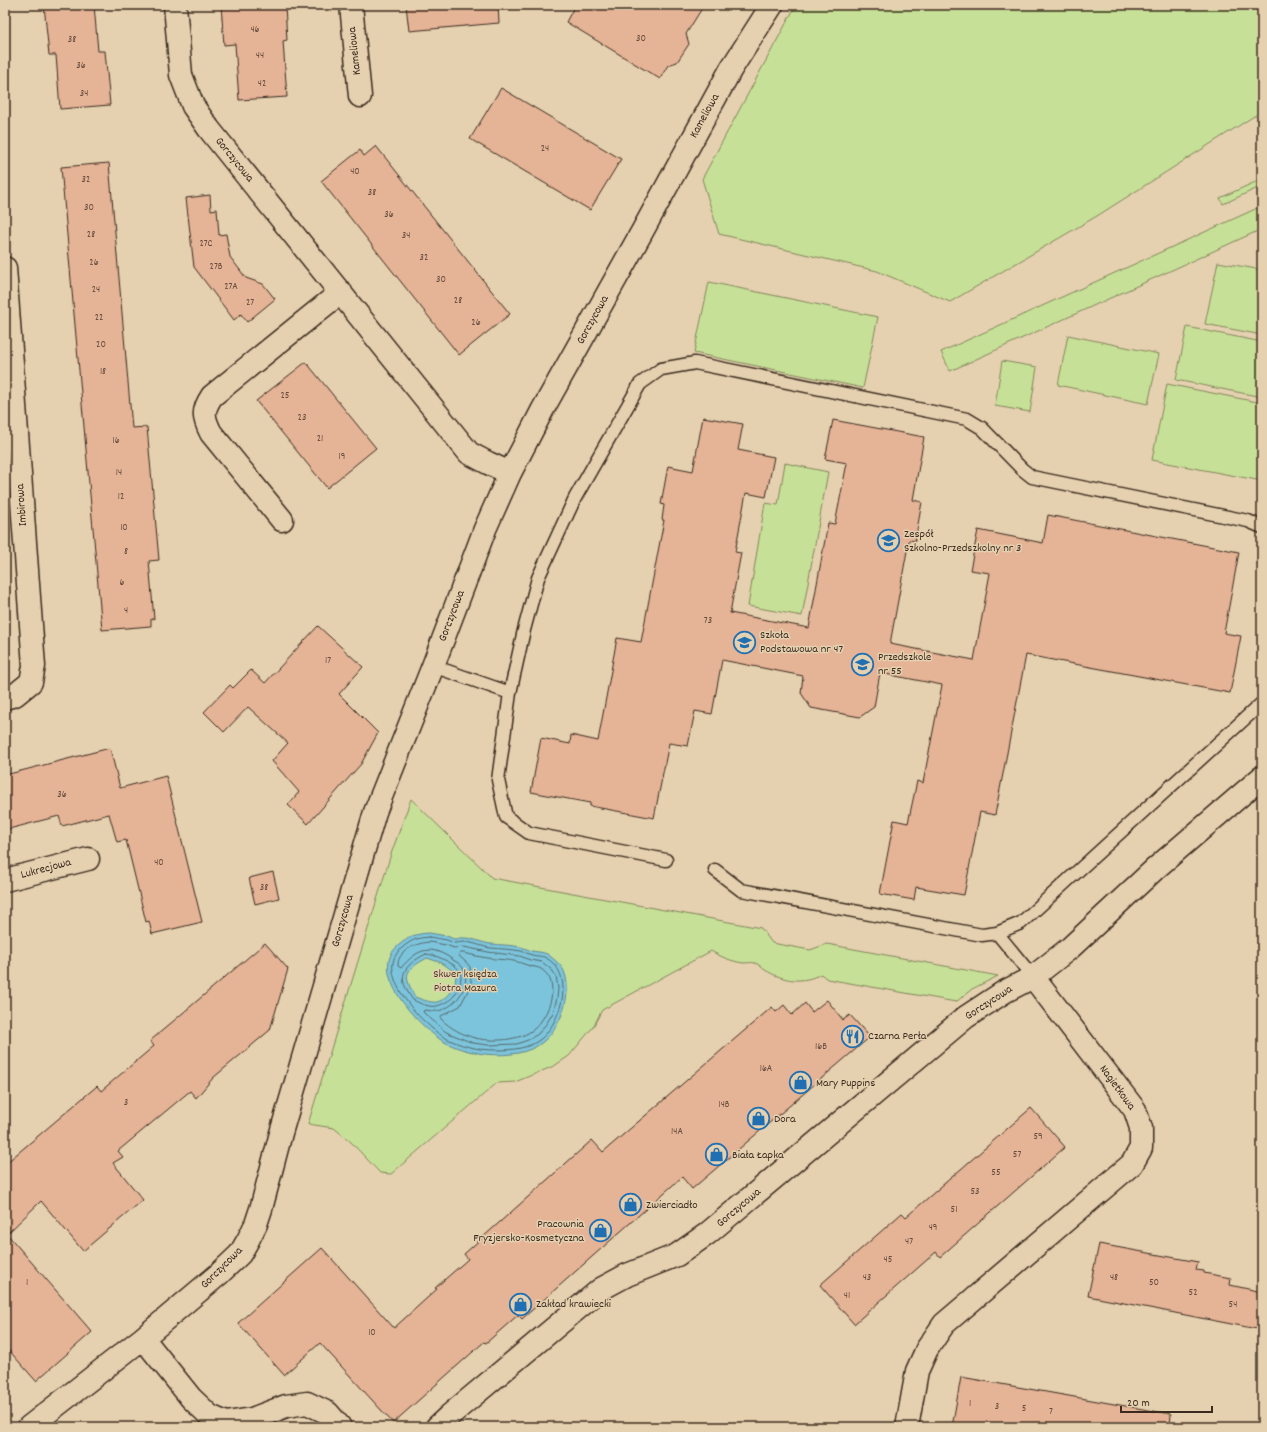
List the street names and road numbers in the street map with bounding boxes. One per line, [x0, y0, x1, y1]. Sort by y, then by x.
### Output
street label: Kameliowa [344, 26, 366, 76]
street label: Kameliowa [686, 90, 724, 141]
street label: Gorczycowa [211, 134, 258, 186]
street label: Gorczycowa [573, 292, 614, 348]
street label: Imbirowa [12, 483, 32, 527]
street label: Gorczycowa [434, 588, 470, 644]
street label: Lukrecjowa [19, 854, 73, 884]
street label: Gorczycowa [327, 893, 359, 949]
street label: Gorczycowa [962, 981, 1016, 1025]
street label: Nagietkowa [1095, 1062, 1139, 1114]
street label: Gorczycowa [713, 1184, 765, 1232]
street label: Gorczycowa [197, 1243, 247, 1293]

